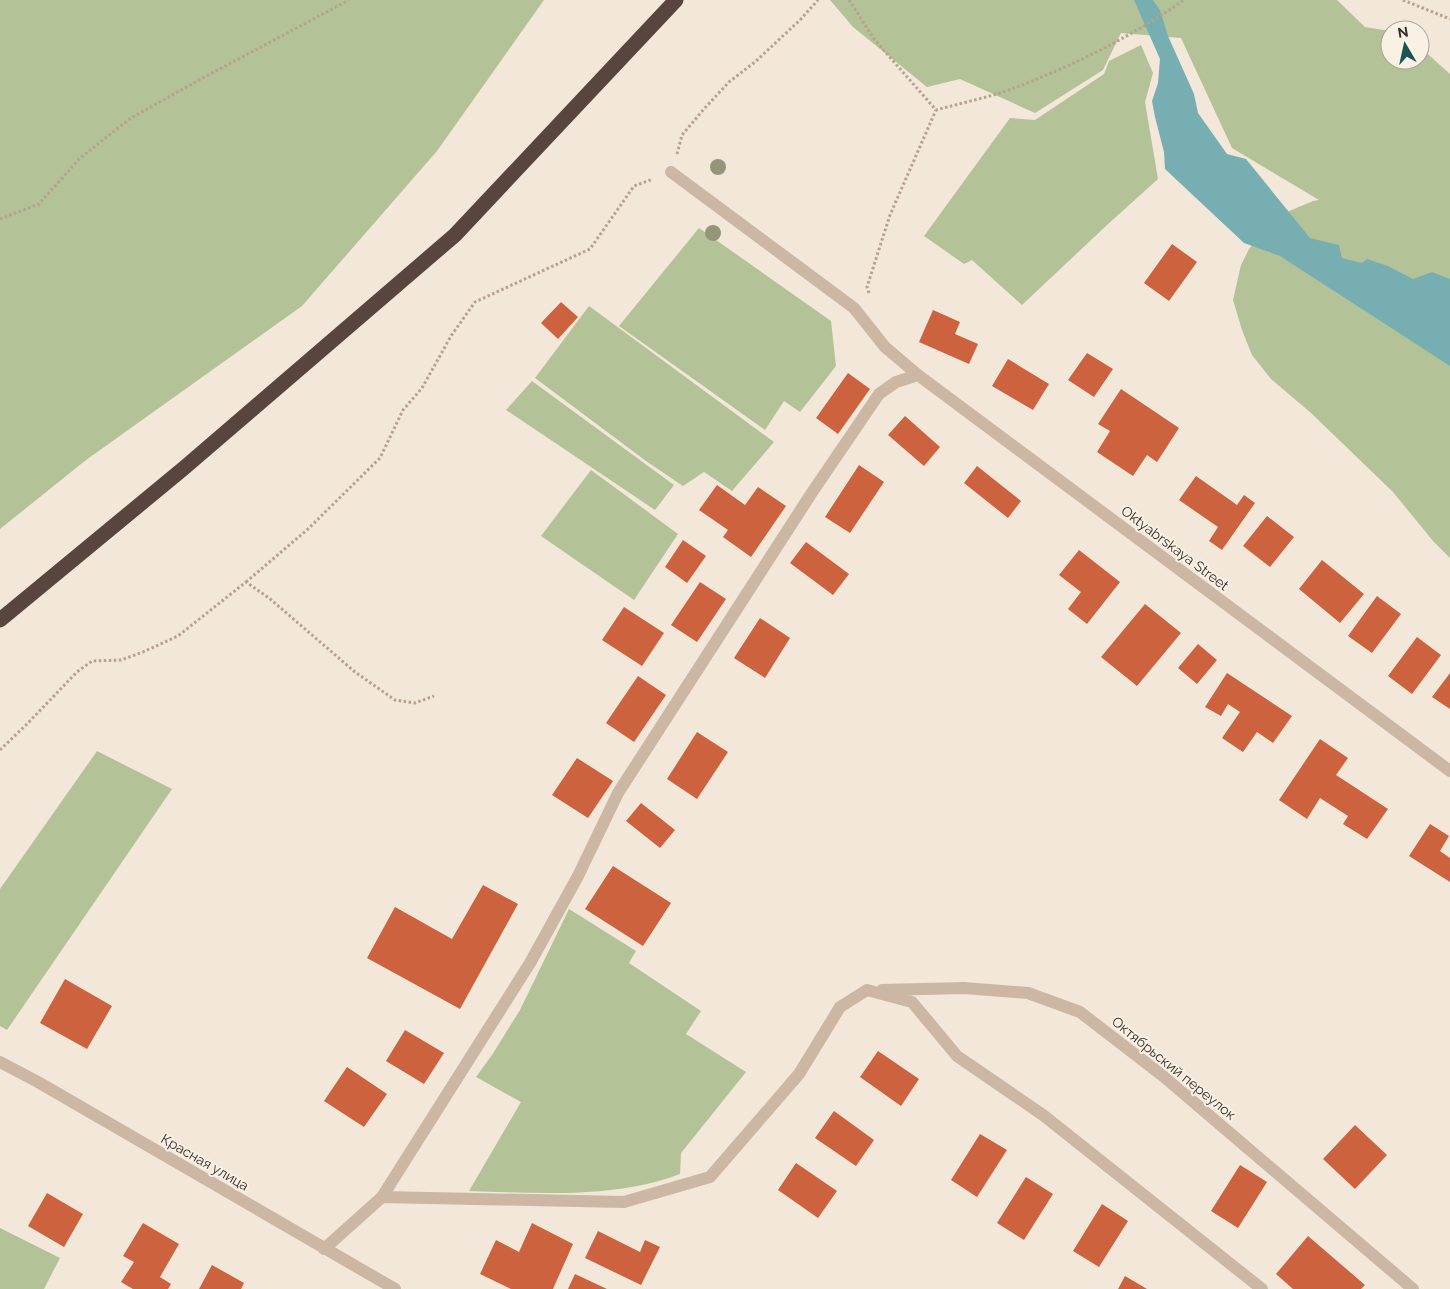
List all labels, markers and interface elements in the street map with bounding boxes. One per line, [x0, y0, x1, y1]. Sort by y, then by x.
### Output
north arrow [1380, 20, 1430, 70]
text: N [1396, 23, 1409, 41]
street label: Oktyabrskaya Street [1118, 502, 1232, 594]
street label: Октябрьский переулок [1109, 1013, 1239, 1123]
street label: Красная улица [158, 1130, 252, 1194]

